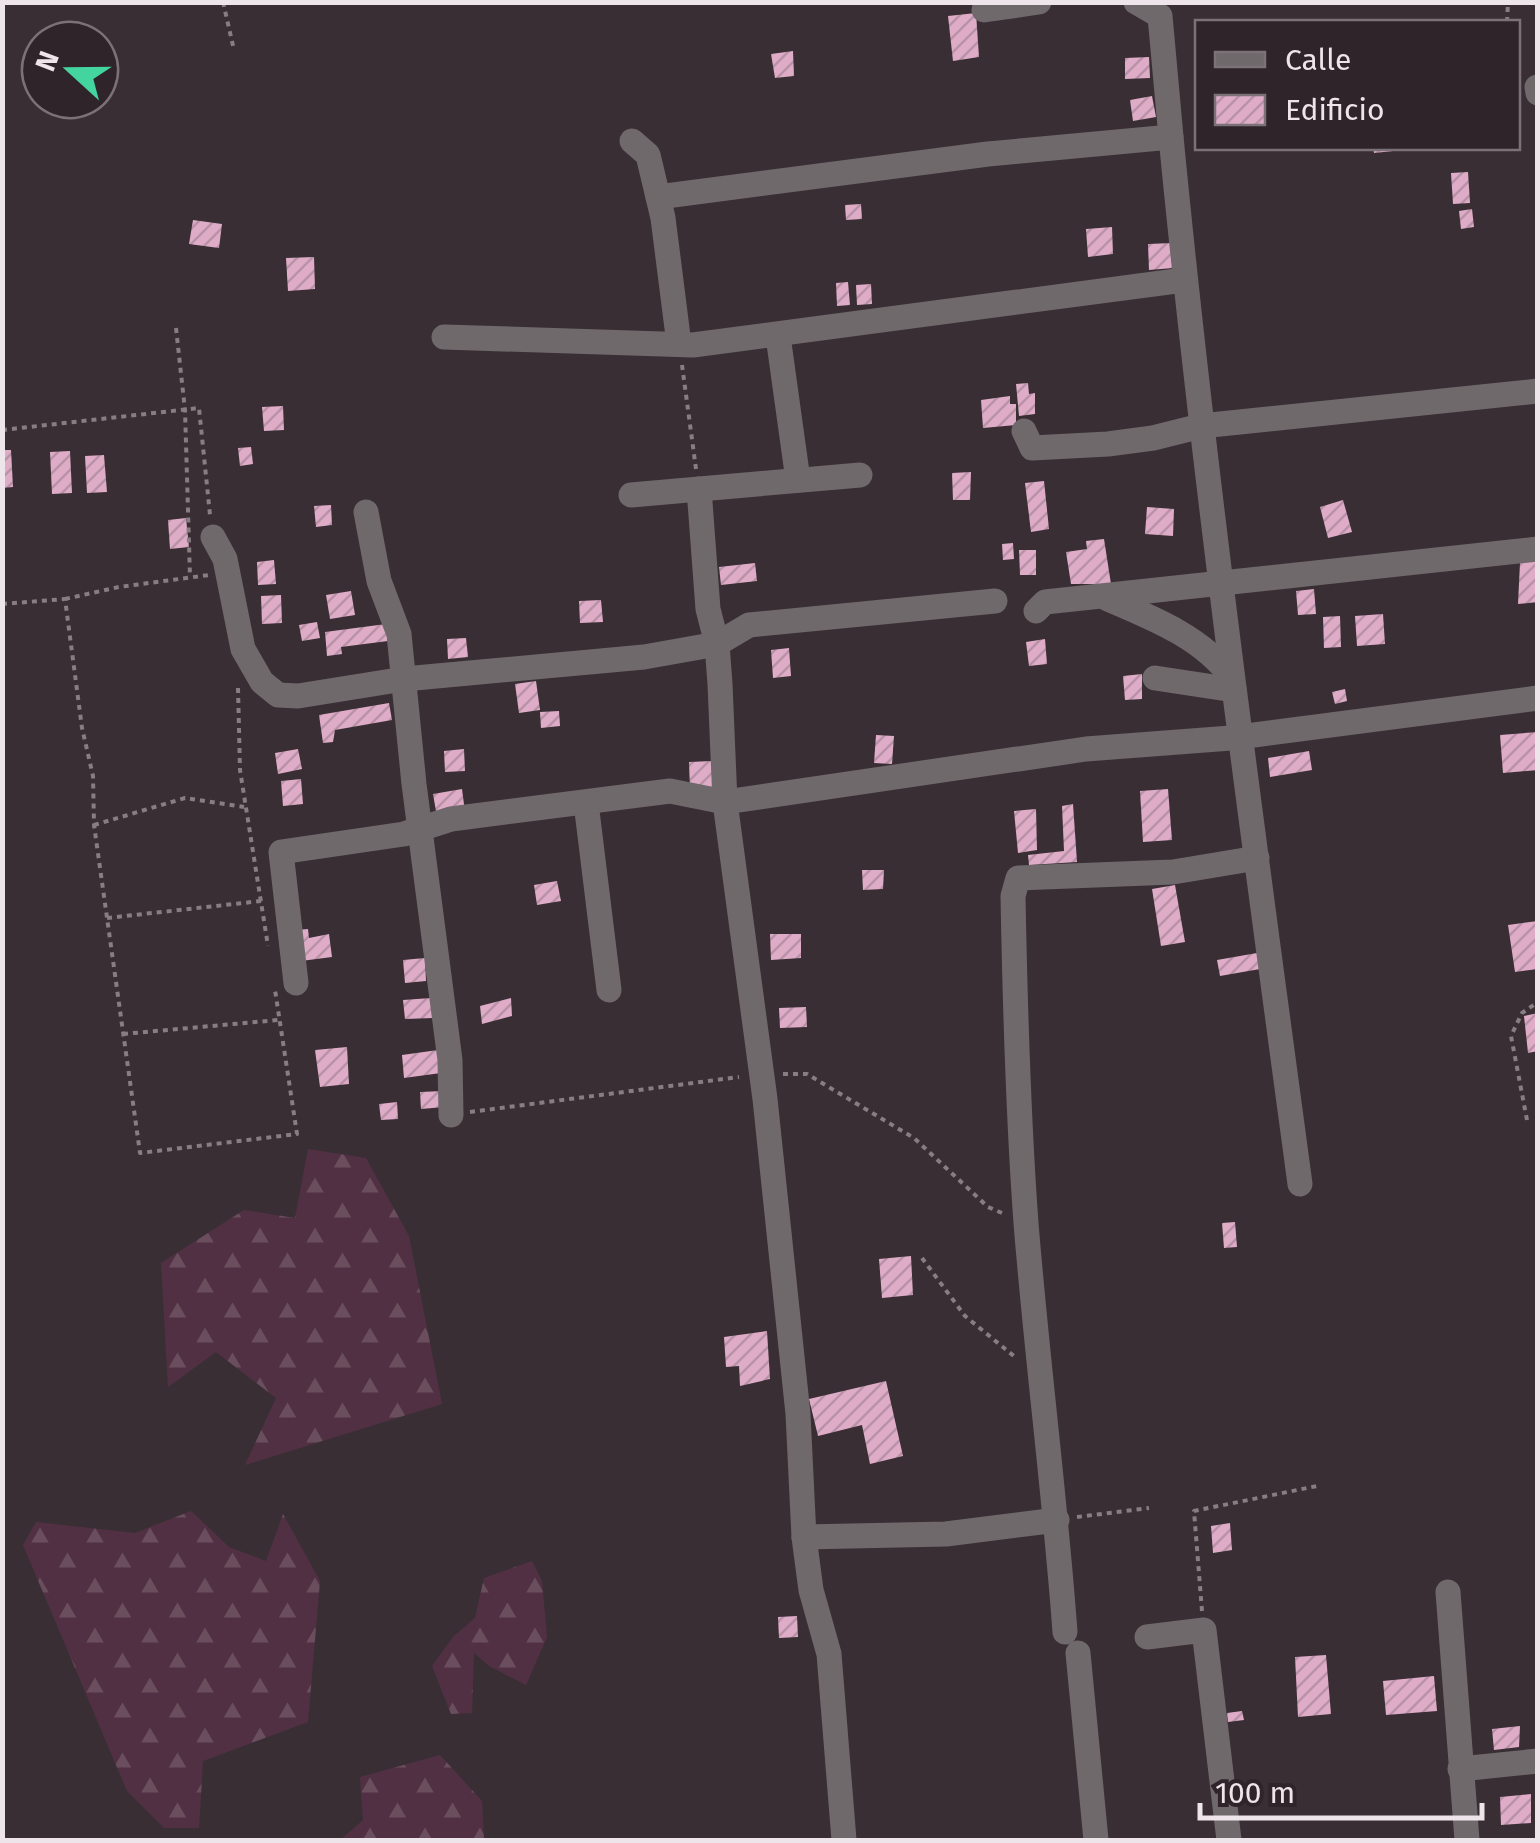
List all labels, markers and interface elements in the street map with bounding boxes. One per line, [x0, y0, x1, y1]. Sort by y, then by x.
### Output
north arrow [20, 20, 120, 120]
legend [1195, 20, 1520, 150]
text: Calle [1285, 42, 1351, 78]
text: N [28, 47, 66, 76]
text: Edificio [1285, 92, 1384, 128]
scale bar [1200, 1758, 1482, 1820]
text: 100 m [1215, 1775, 1295, 1811]

